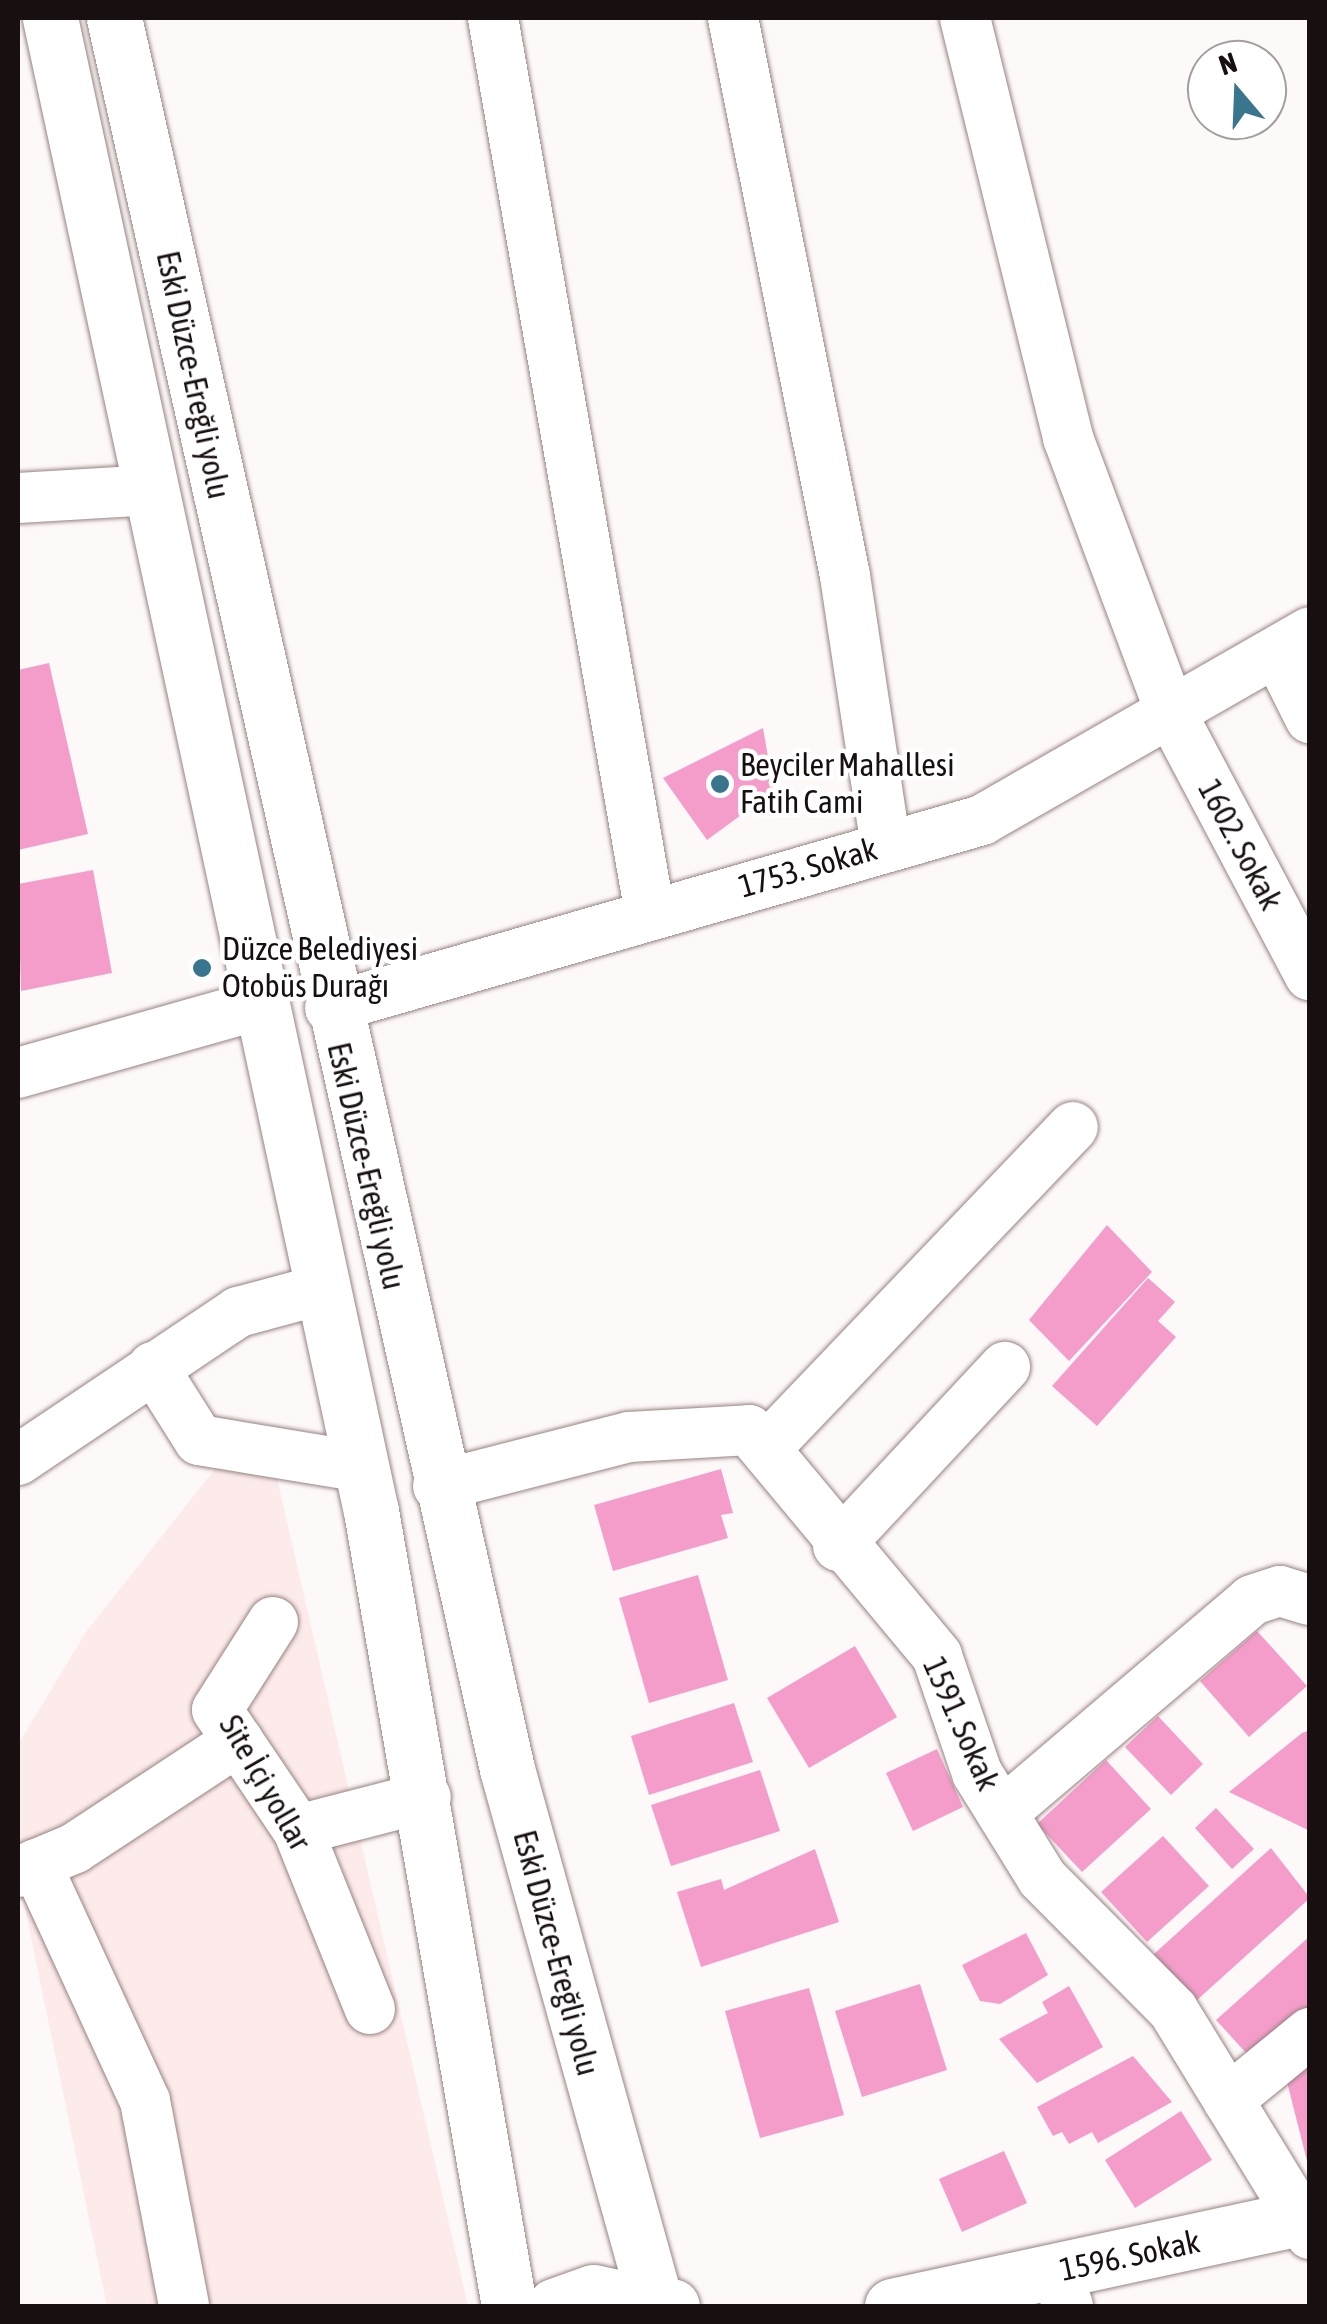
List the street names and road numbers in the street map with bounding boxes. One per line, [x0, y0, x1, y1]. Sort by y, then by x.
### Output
street label: Eski Düzce-Ereğli yolu [148, 248, 238, 502]
street label: 1602. Sokak [1190, 773, 1290, 917]
street label: 1753. Sokak [735, 830, 881, 906]
street label: Eski Düzce-Ereğli yolu [319, 1039, 413, 1293]
street label: 1591. Sokak [915, 1651, 1007, 1797]
street label: Site İçi yollar [211, 1709, 319, 1857]
street label: Eski Düzce-Ereğli yolu [505, 1826, 607, 2080]
street label: 1596. Sokak [1057, 2222, 1203, 2290]

